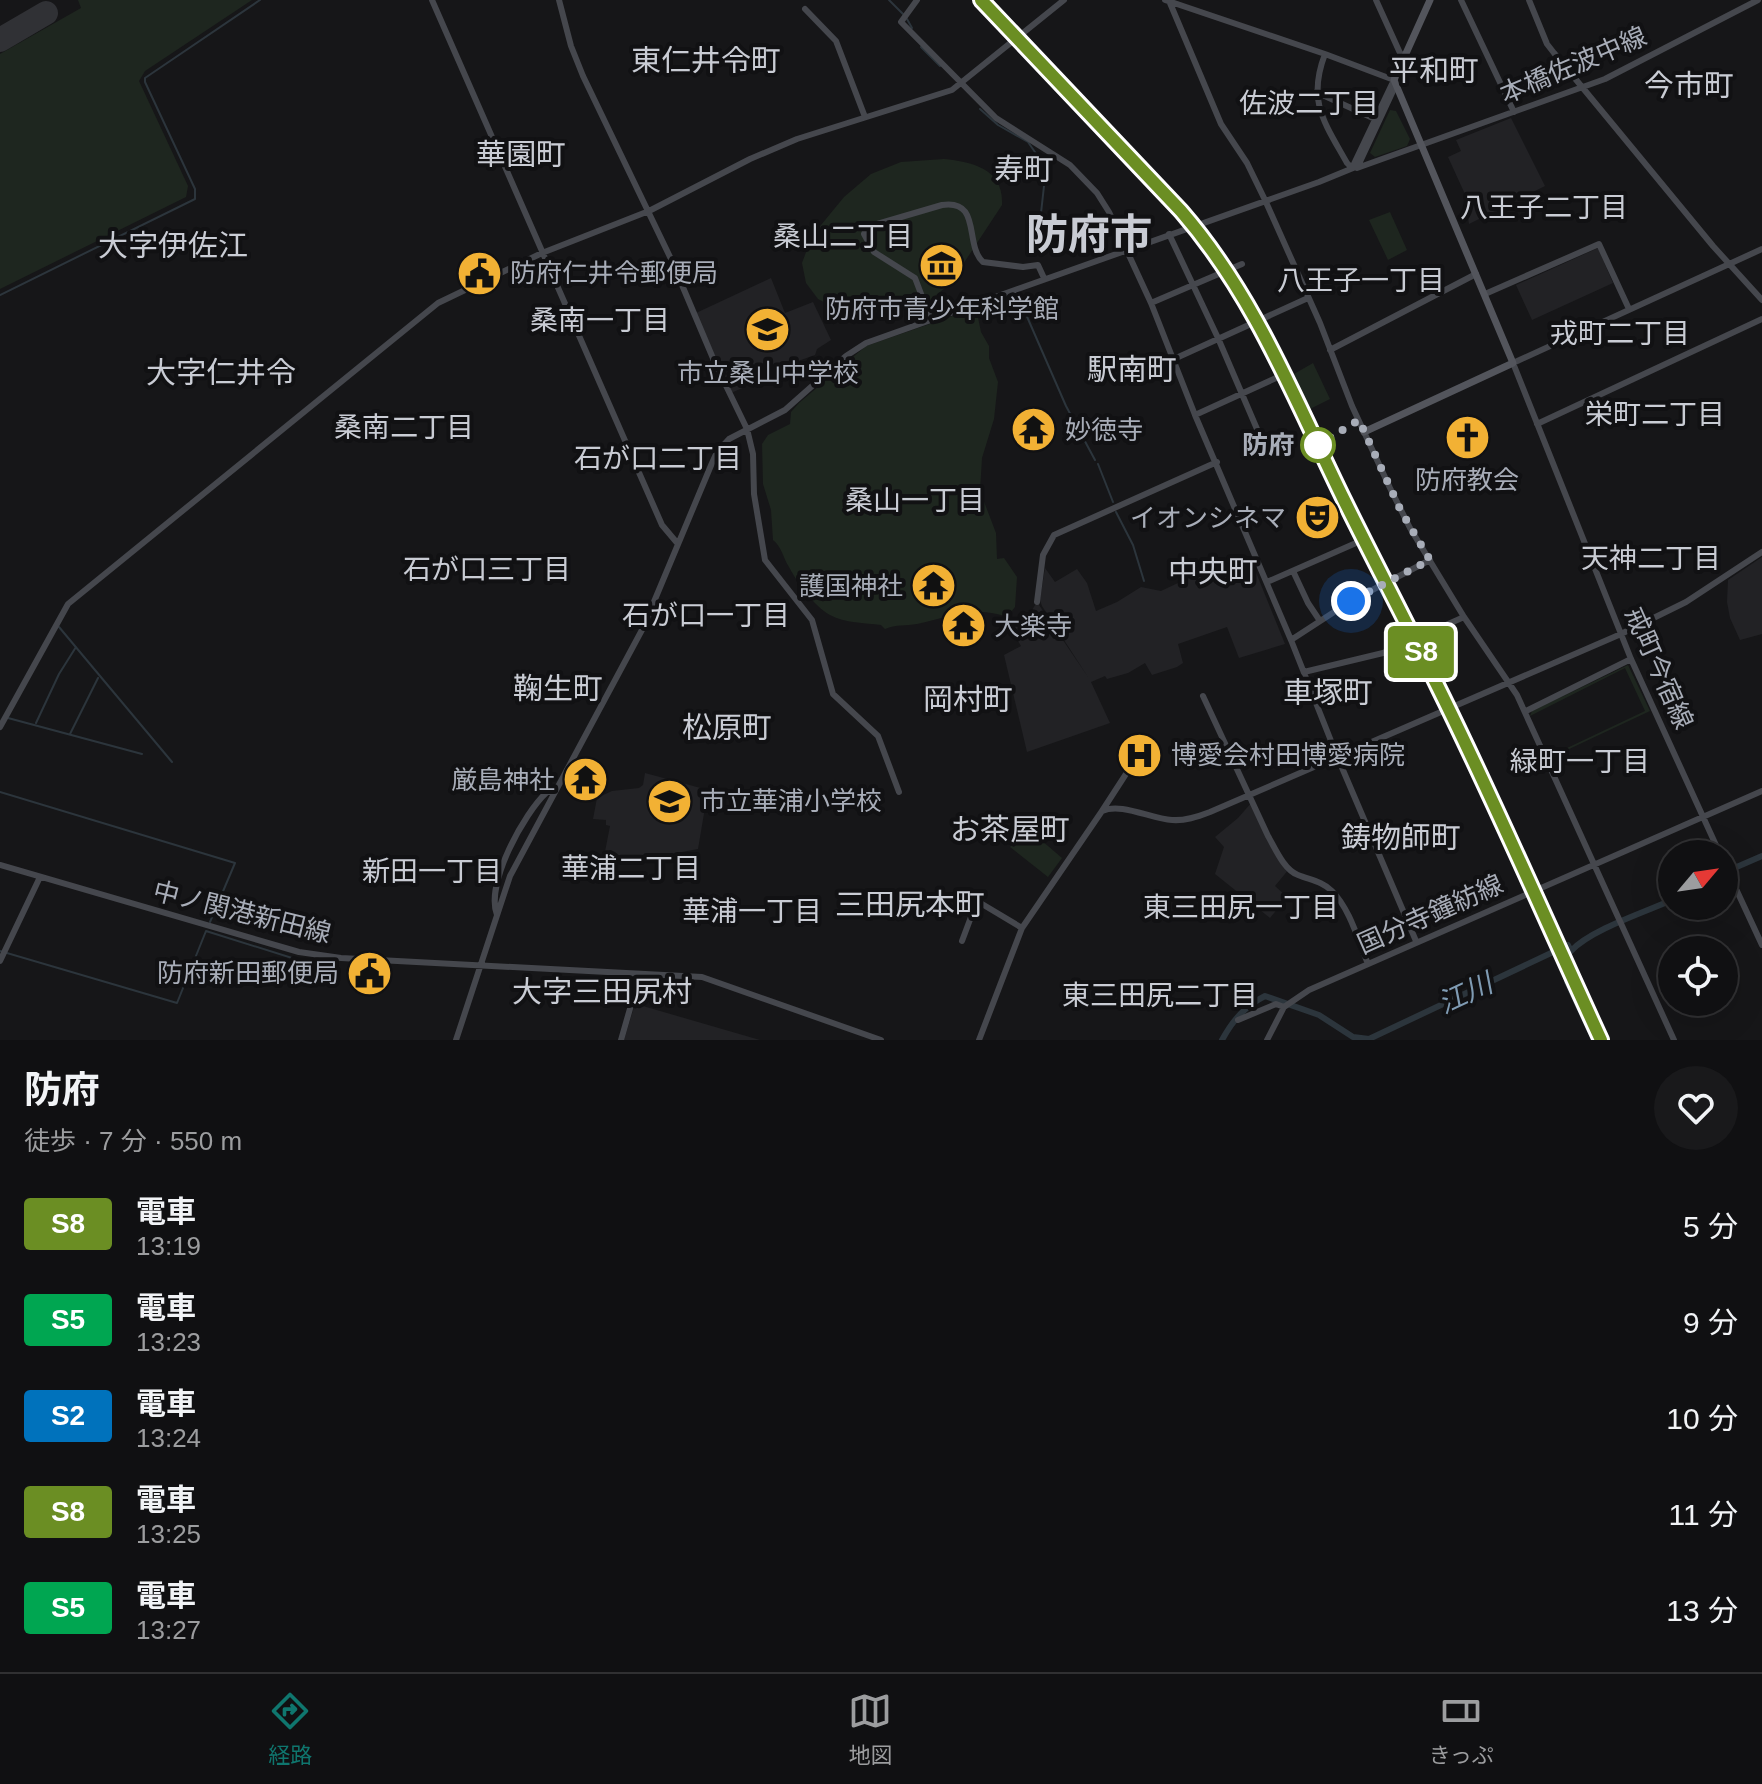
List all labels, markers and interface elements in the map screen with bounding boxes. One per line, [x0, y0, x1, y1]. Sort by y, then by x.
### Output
street label: 本橋佐波中線 [1495, 21, 1651, 109]
district label: 東仁井令町 [631, 44, 781, 77]
district label: 平和町 [1389, 54, 1479, 87]
district label: 今市町 [1644, 69, 1734, 102]
district label: 佐波二丁目 [1239, 88, 1379, 119]
district label: 華園町 [476, 138, 566, 171]
district label: 寿町 [994, 153, 1054, 186]
district label: 八王子二丁目 [1460, 192, 1628, 223]
district label: 防府市 [1026, 211, 1152, 258]
district label: 桑山二丁目 [773, 221, 913, 252]
district label: 大字伊佐江 [98, 229, 248, 262]
museum icon: 防府市青少年科学館 [918, 242, 966, 290]
public building icon: 防府仁井令郵便局 [455, 249, 503, 297]
place label: 防府仁井令郵便局 [510, 258, 718, 288]
district label: 八王子一丁目 [1277, 265, 1445, 296]
place label: 防府市青少年科学館 [825, 294, 1059, 324]
district label: 桑南一丁目 [530, 305, 670, 336]
school or university icon: 市立桑山中学校 [744, 306, 792, 354]
district label: 戎町二丁目 [1550, 318, 1690, 349]
district label: 駅南町 [1087, 353, 1177, 386]
district label: 大字仁井令 [146, 356, 296, 389]
place label: 市立桑山中学校 [677, 358, 859, 388]
district label: 栄町二丁目 [1585, 399, 1725, 430]
temple icon: 妙徳寺 [1010, 406, 1058, 454]
district label: 桑南二丁目 [334, 412, 474, 443]
church icon: 防府教会 [1443, 413, 1491, 461]
place label: 妙徳寺 [1065, 415, 1143, 445]
marker: 防府 [1301, 428, 1335, 462]
place label: 防府 [1242, 430, 1294, 460]
district label: 石が口二丁目 [574, 443, 742, 474]
place label: 防府教会 [1415, 465, 1519, 495]
district label: 桑山一丁目 [845, 485, 985, 516]
theatre icon: イオンシネマ [1293, 494, 1341, 542]
place label: イオンシネマ [1130, 503, 1286, 533]
district label: 天神二丁目 [1581, 543, 1721, 574]
district label: 石が口三丁目 [403, 554, 571, 585]
district label: 中央町 [1168, 555, 1258, 588]
temple icon: 護国神社 [910, 562, 958, 610]
place label: 護国神社 [799, 571, 903, 601]
your location [1331, 581, 1371, 621]
district label: 石が口一丁目 [622, 600, 790, 631]
temple icon: 大楽寺 [939, 602, 987, 650]
street label: 戒町今宿線 [1619, 603, 1699, 733]
place label: 大楽寺 [994, 611, 1072, 641]
line badge: S8 [1385, 626, 1457, 678]
text: S8 [1404, 636, 1438, 667]
district label: 鞠生町 [513, 672, 603, 705]
district label: 車塚町 [1283, 676, 1373, 709]
district label: 岡村町 [923, 683, 1013, 716]
district label: 松原町 [682, 711, 772, 744]
hospital icon: 博愛会村田博愛病院 [1116, 731, 1164, 779]
place label: 博愛会村田博愛病院 [1171, 740, 1405, 770]
district label: 緑町一丁目 [1510, 746, 1650, 777]
temple icon: 厳島神社 [562, 756, 610, 804]
place label: 厳島神社 [451, 765, 555, 795]
school or university icon: 市立華浦小学校 [645, 777, 693, 825]
place label: 市立華浦小学校 [700, 786, 882, 816]
district label: お茶屋町 [950, 813, 1070, 846]
district label: 鋳物師町 [1341, 821, 1461, 854]
north arrow [1658, 840, 1738, 920]
map controls [1658, 840, 1738, 1016]
district label: 華浦二丁目 [561, 853, 701, 884]
district label: 新田一丁目 [362, 856, 502, 887]
street label: 国分寺鐘紡線 [1353, 869, 1507, 959]
street label: 中ノ関港新田線 [150, 875, 334, 949]
district label: 三田尻本町 [835, 888, 985, 921]
district label: 東三田尻一丁目 [1143, 892, 1339, 923]
district label: 華浦一丁目 [682, 896, 822, 927]
button: locate [1658, 936, 1738, 1016]
public building icon: 防府新田郵便局 [346, 949, 394, 997]
place label: 防府新田郵便局 [157, 958, 339, 988]
water label: 江川 [1433, 966, 1500, 1019]
district label: 大字三田尻村 [512, 975, 692, 1008]
district label: 東三田尻二丁目 [1062, 980, 1258, 1011]
button: heart [1654, 1066, 1738, 1150]
text: 防府 [24, 1069, 100, 1111]
text: 徒歩 · 7 分 · 550 m [24, 1126, 242, 1156]
text: 電車 [136, 1195, 196, 1228]
text: S8 [51, 1208, 85, 1239]
text: 5 分 [1683, 1210, 1738, 1243]
text: 13:19 [136, 1231, 201, 1261]
text: 電車 [136, 1291, 196, 1324]
text: S5 [51, 1304, 85, 1335]
text: 9 分 [1683, 1306, 1738, 1339]
text: 13:23 [136, 1327, 201, 1357]
text: 電車 [136, 1387, 196, 1420]
text: S2 [51, 1400, 85, 1431]
text: 10 分 [1666, 1402, 1738, 1435]
text: 13:24 [136, 1423, 201, 1453]
text: 電車 [136, 1483, 196, 1516]
text: S8 [51, 1496, 85, 1527]
text: 11 分 [1669, 1498, 1738, 1531]
text: 13:25 [136, 1519, 201, 1549]
text: 電車 [136, 1579, 196, 1612]
text: S5 [51, 1592, 85, 1623]
text: 13 分 [1666, 1594, 1738, 1627]
text: 13:27 [136, 1615, 201, 1645]
tab: 経路 [268, 1689, 312, 1769]
tab: 地図 [848, 1689, 892, 1769]
tab: きっぷ [1429, 1689, 1494, 1769]

